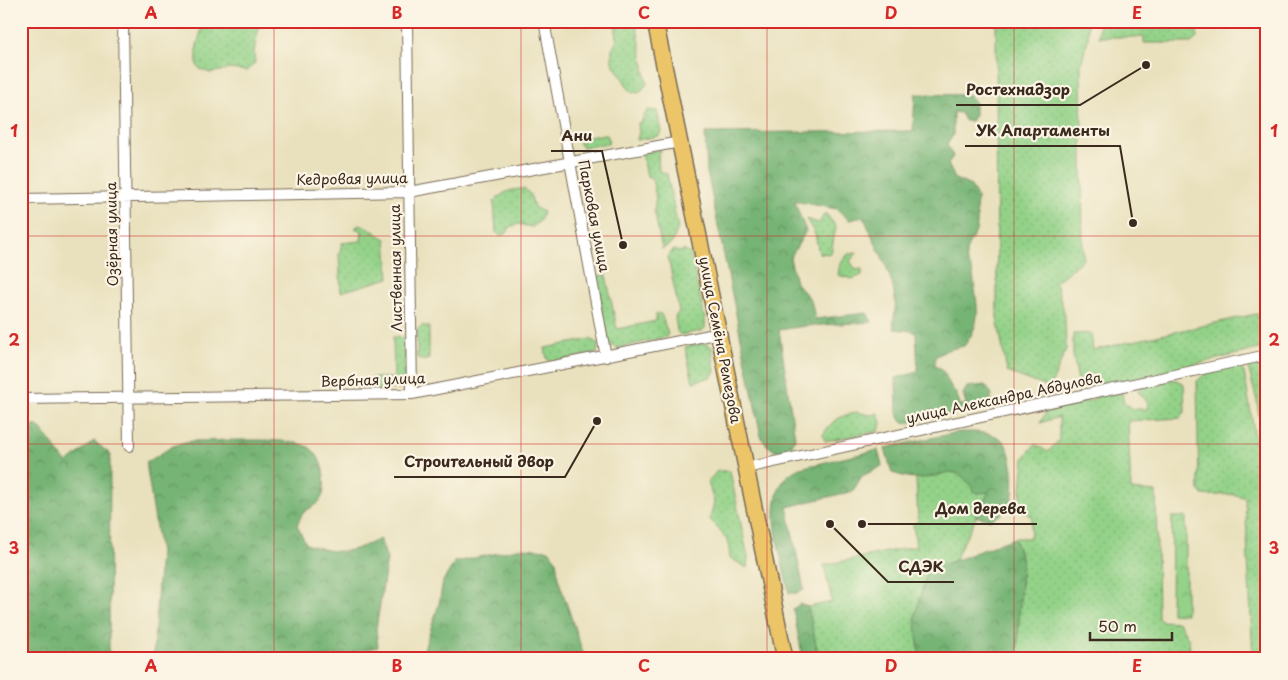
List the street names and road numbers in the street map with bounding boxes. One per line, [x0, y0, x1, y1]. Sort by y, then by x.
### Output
street label: Парковая улица [573, 158, 616, 274]
street label: Кедровая улица [296, 167, 408, 190]
street label: Озёрная улица [100, 181, 123, 286]
street label: Лиственная улица [384, 204, 407, 332]
street label: улица Семёна Ремезова [694, 255, 747, 425]
street label: улица Александра Абдулова [904, 366, 1104, 429]
street label: Вербная улица [320, 367, 426, 392]

